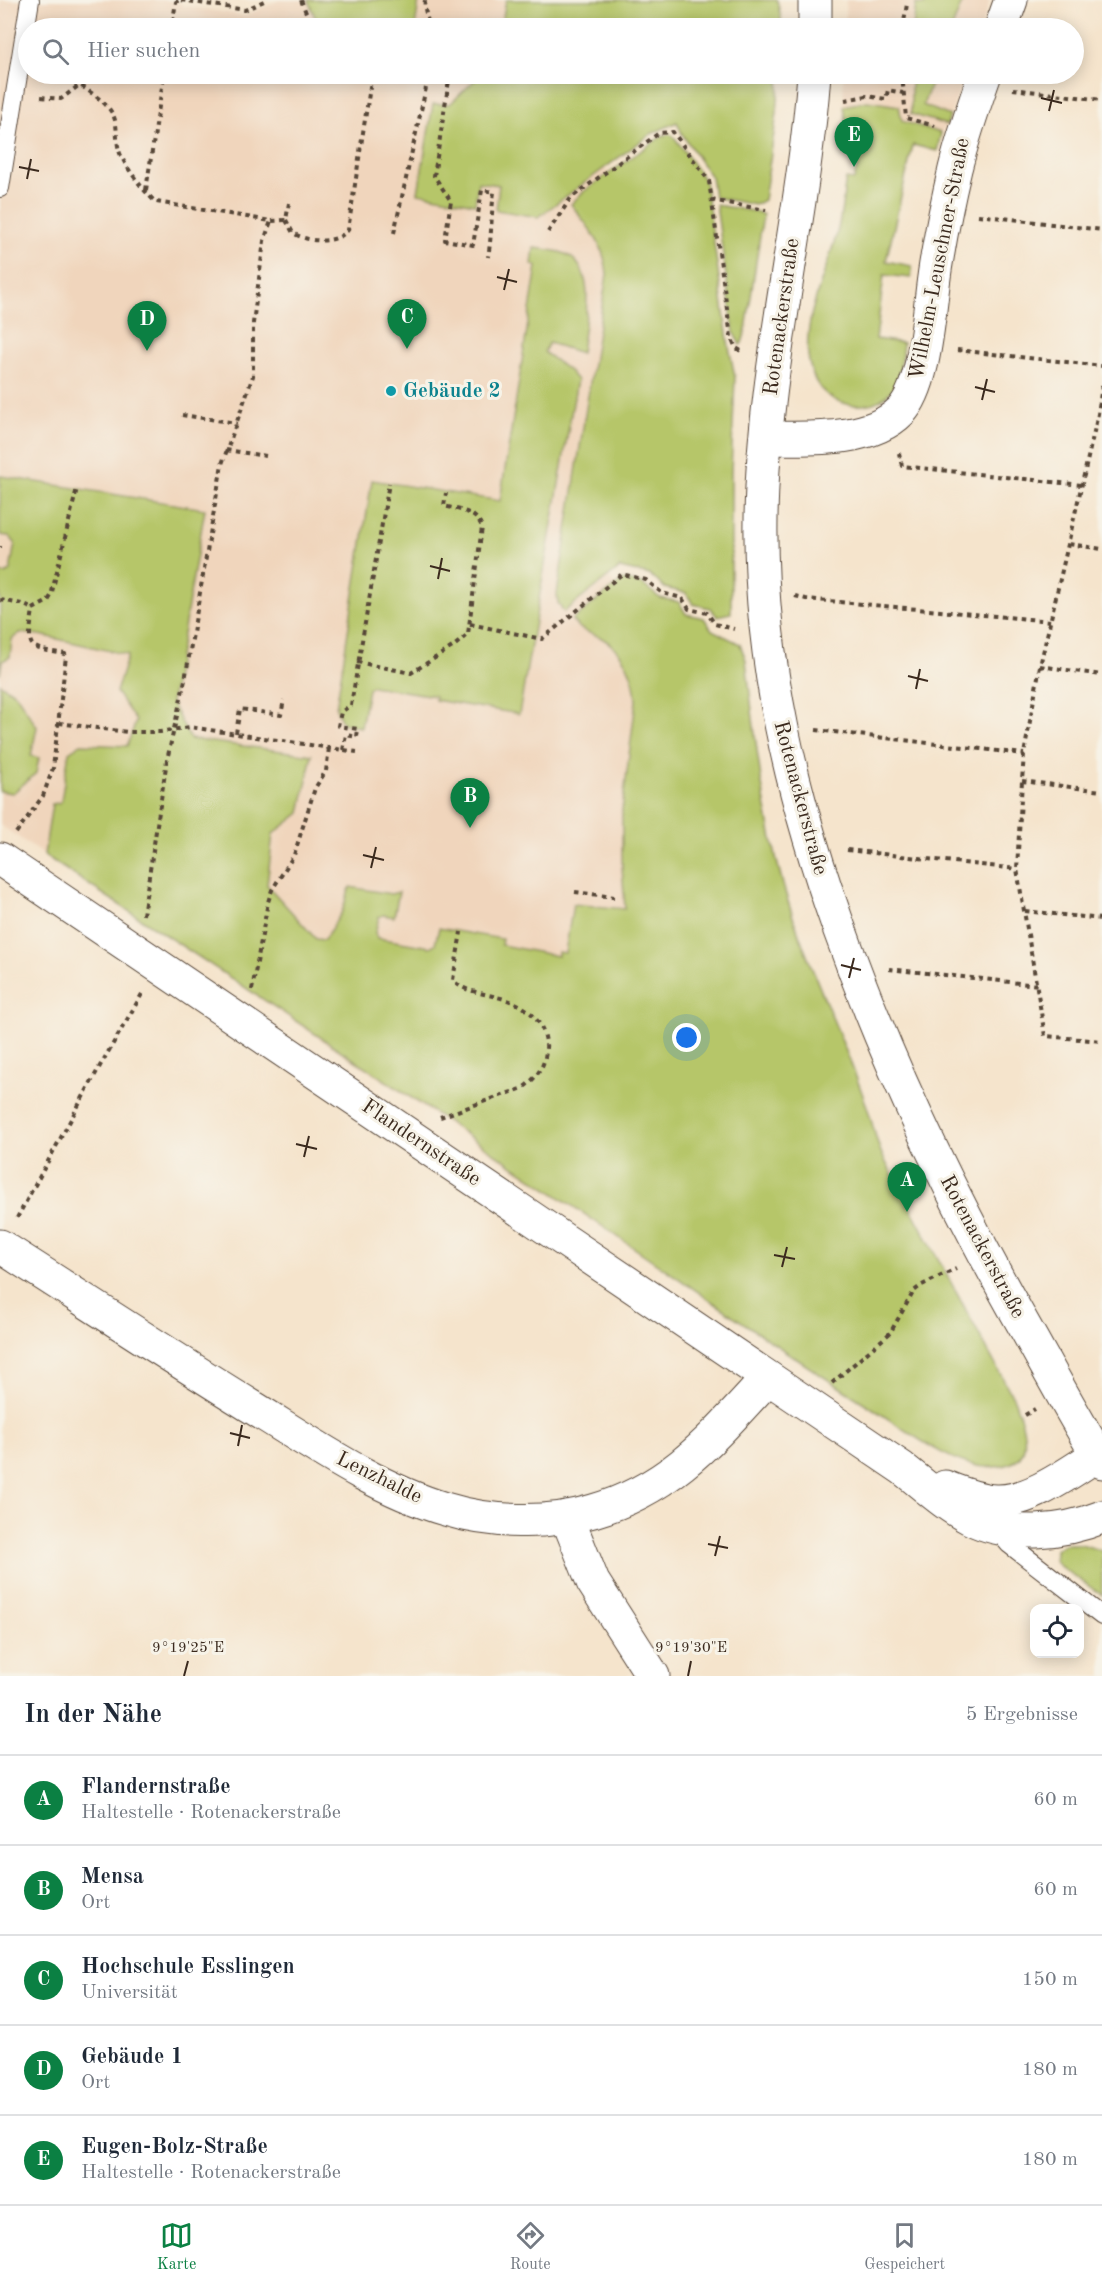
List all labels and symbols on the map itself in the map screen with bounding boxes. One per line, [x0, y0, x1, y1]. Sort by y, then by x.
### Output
pin: E [834, 118, 874, 167]
street label: Wilhelm-Leuschner-Straße [906, 136, 974, 382]
street label: Rotenackerstraße [761, 237, 803, 397]
pin: C [388, 300, 426, 349]
pin: D [128, 302, 166, 351]
place label: Gebäude 2 [403, 381, 501, 402]
marker: Gebäude 2 [384, 384, 398, 398]
street label: Rotenackerstraße [769, 719, 831, 877]
pin: B [450, 778, 490, 828]
your location [672, 1023, 701, 1052]
street label: Flandernstraße [358, 1096, 484, 1190]
pin: A [888, 1162, 926, 1212]
street label: Rotenackerstraße [935, 1172, 1029, 1322]
street label: Lenzhalde [333, 1448, 425, 1508]
text: 9°19'25"E [152, 1641, 224, 1656]
text: 9°19'30"E [655, 1641, 727, 1656]

